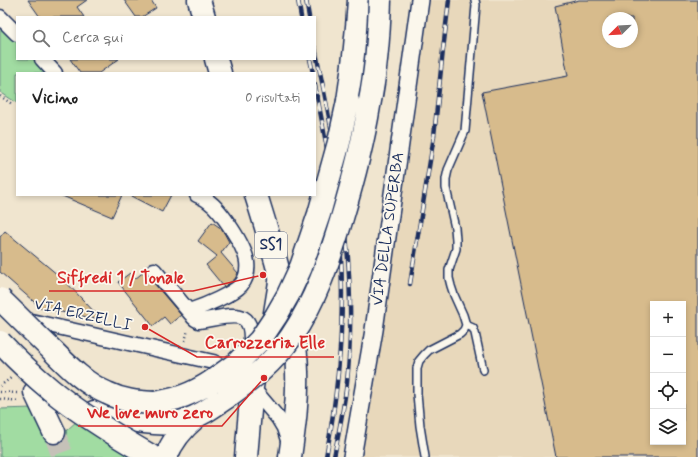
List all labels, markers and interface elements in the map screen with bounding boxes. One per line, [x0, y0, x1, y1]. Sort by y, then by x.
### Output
north arrow [602, 12, 638, 48]
search box [16, 16, 316, 60]
icon: search [30, 27, 52, 49]
text: Cerca qui [62, 28, 123, 48]
text: Vicino [32, 87, 78, 109]
text: 0 risultati [245, 90, 300, 107]
street label: VIA DELLA SUPERBA [367, 151, 409, 307]
road number: SS1 [255, 232, 287, 258]
callout: Siffredi 1 / Tonale [49, 262, 193, 291]
text: Siffredi 1 / Tonale [57, 267, 185, 289]
street label: VIA ERZELLI [32, 294, 134, 336]
map controls [650, 301, 686, 445]
button: + [650, 301, 686, 337]
callout: Carrozzeria Elle [197, 328, 334, 357]
text: Carrozzeria Elle [205, 332, 325, 354]
button: − [650, 337, 686, 373]
button: locate [650, 373, 686, 409]
callout: We love muro zero [78, 397, 222, 426]
text: We love muro zero [86, 402, 213, 424]
button: layers [650, 409, 686, 445]

